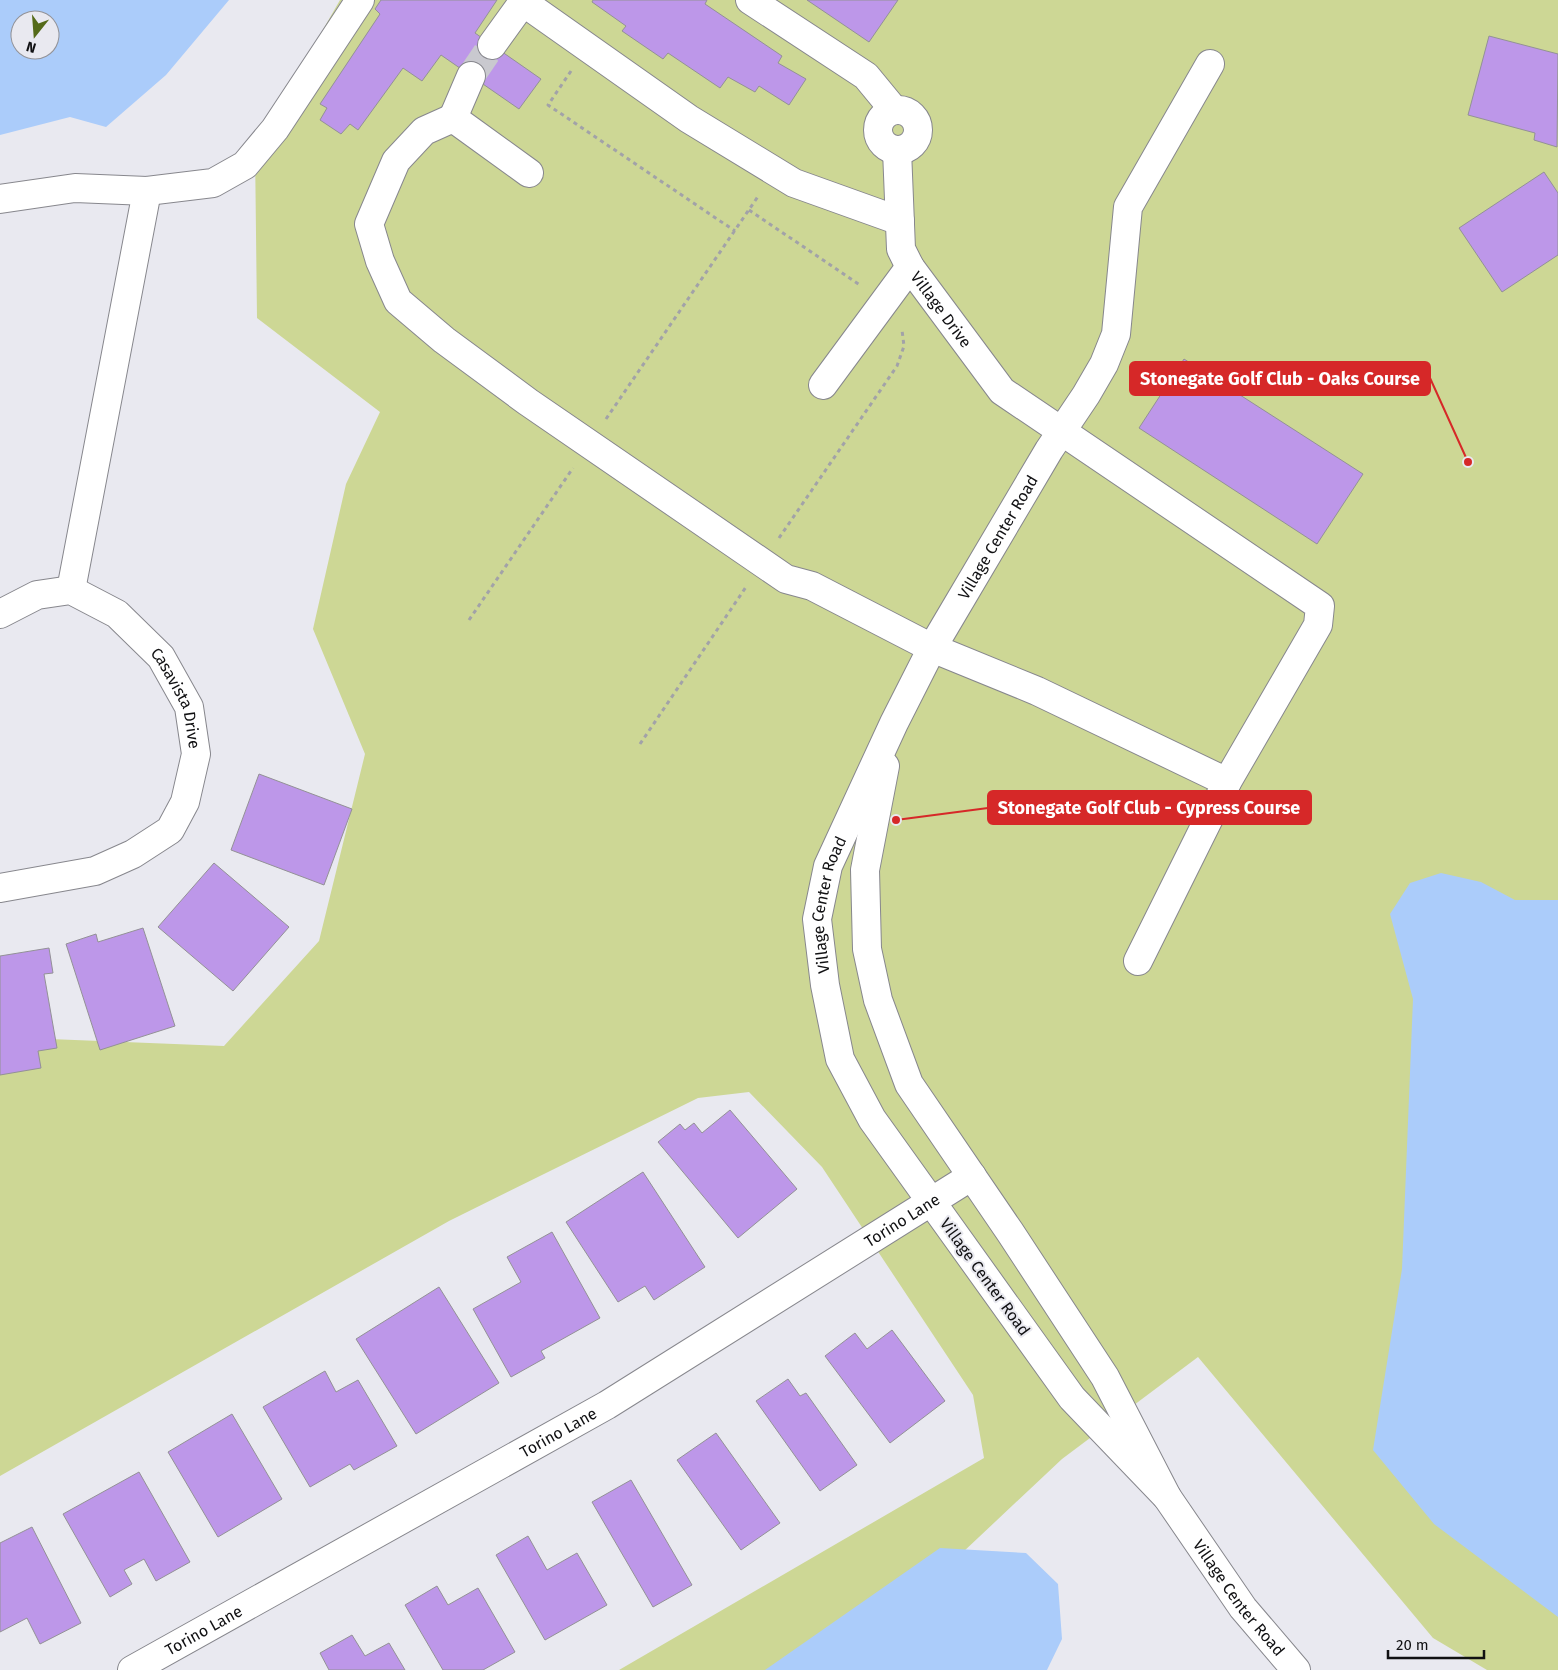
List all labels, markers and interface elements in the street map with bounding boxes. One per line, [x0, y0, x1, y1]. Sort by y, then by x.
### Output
north arrow [10, 10, 60, 60]
text: N [24, 37, 38, 56]
street label: Village Drive [907, 268, 976, 351]
callout: Stonegate Golf Club - Oaks Course [1130, 362, 1430, 395]
text: Stonegate Golf Club - Oaks Course [1140, 368, 1420, 390]
street label: Village Center Road [954, 472, 1042, 603]
street label: Casavista Drive [147, 643, 205, 750]
callout: Stonegate Golf Club - Cypress Course [988, 791, 1311, 824]
text: Stonegate Golf Club - Cypress Course [998, 797, 1300, 819]
street label: Village Center Road [807, 833, 850, 975]
street label: Torino Lane [861, 1189, 943, 1251]
street label: Village Center Road [936, 1215, 1034, 1339]
street label: Torino Lane [516, 1403, 600, 1461]
street label: Village Center Road [1189, 1536, 1289, 1659]
street label: Torino Lane [162, 1601, 245, 1659]
scale bar [1388, 1628, 1484, 1660]
text: 20 m [1396, 1636, 1429, 1654]

